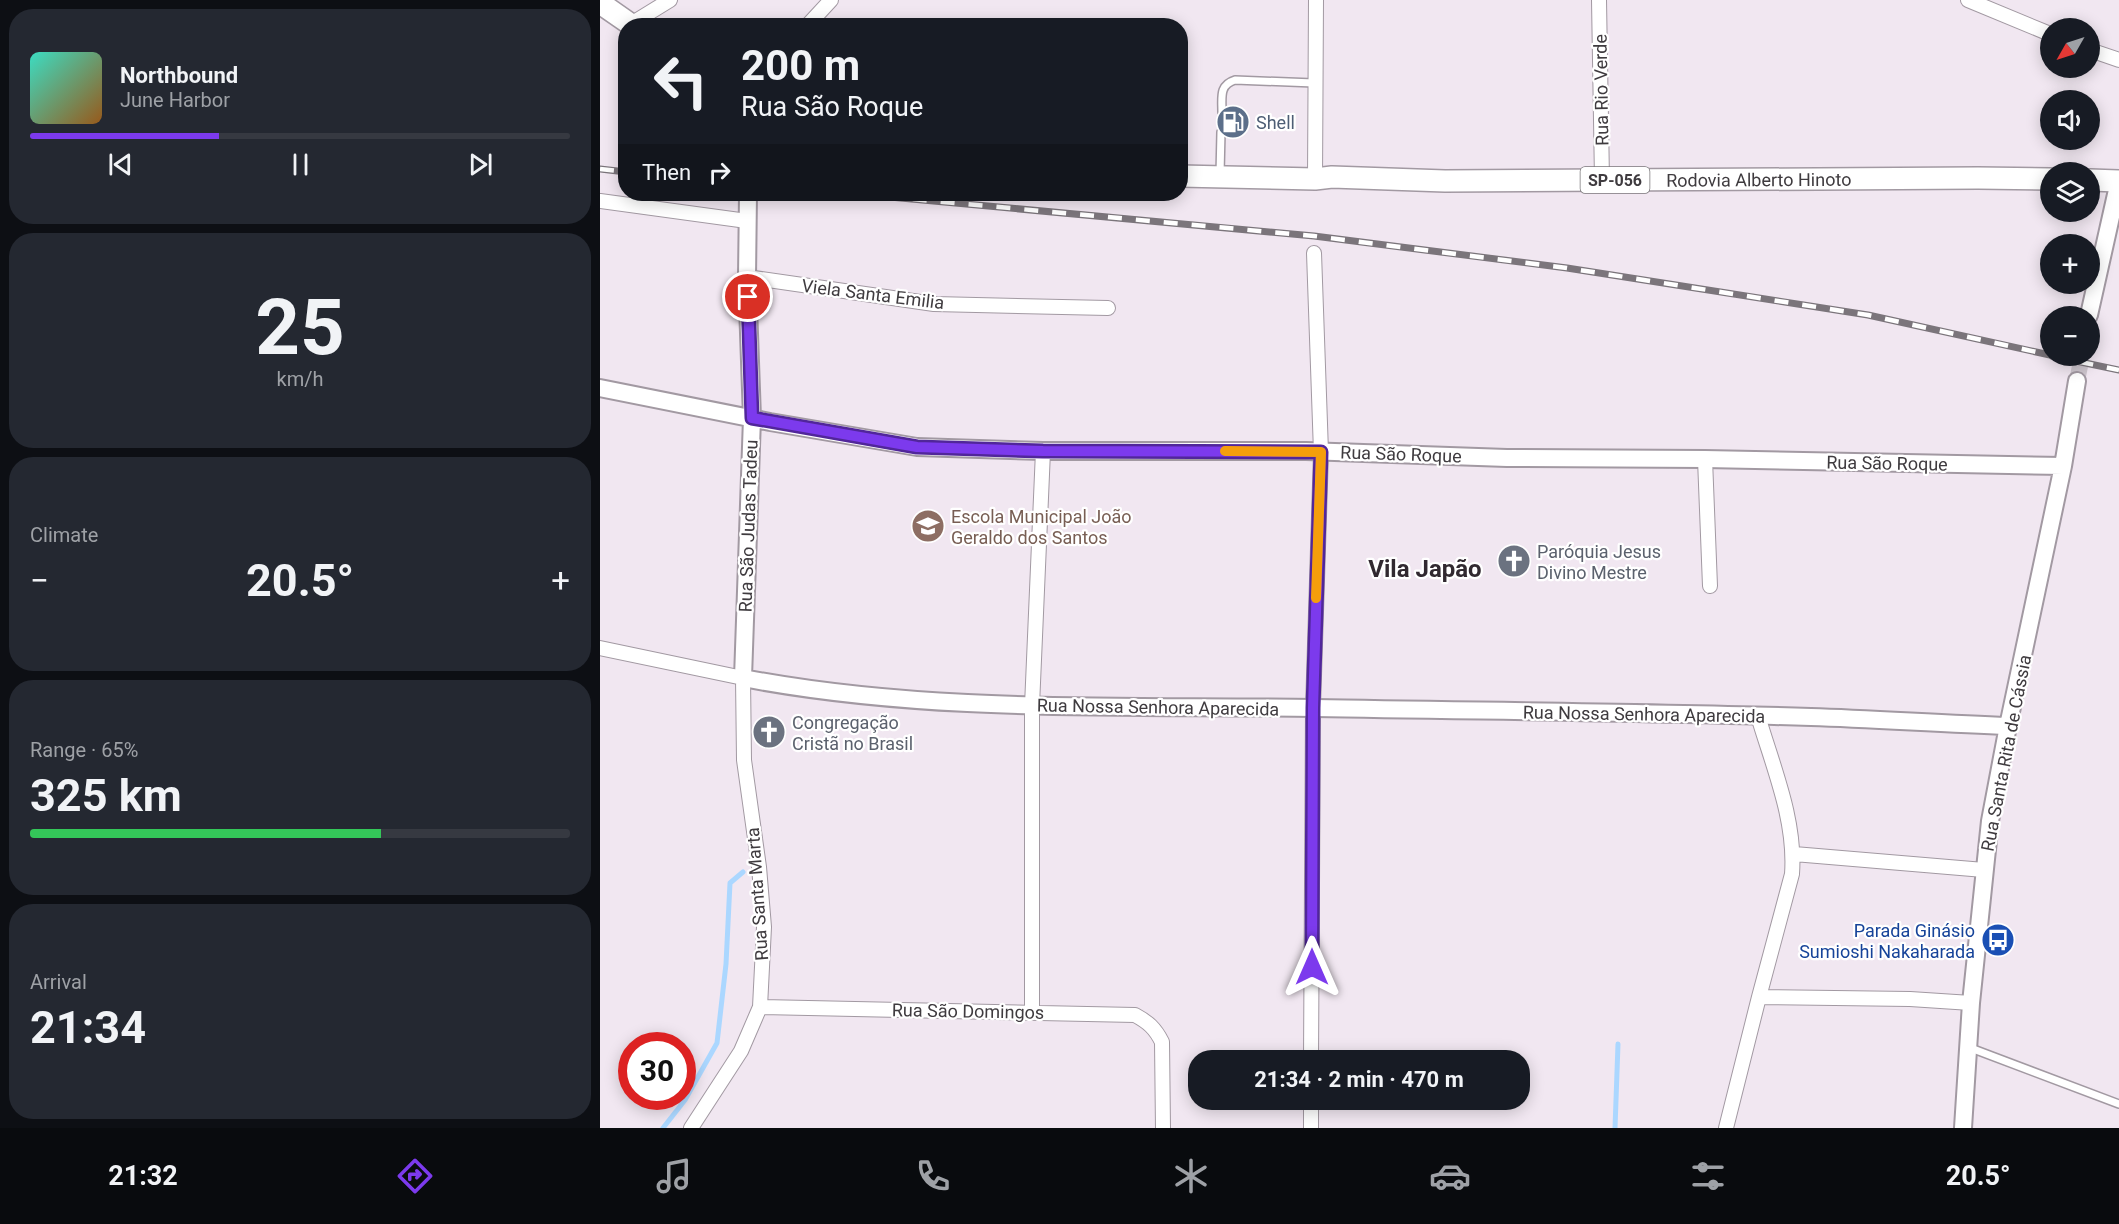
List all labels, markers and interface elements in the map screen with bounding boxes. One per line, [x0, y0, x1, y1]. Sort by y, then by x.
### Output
north arrow [2040, 18, 2100, 78]
map controls [2040, 18, 2100, 366]
street label: Rua Rio Verde [1590, 34, 1612, 146]
text: 200 m [741, 41, 860, 90]
icon: left [642, 42, 720, 120]
text: Northbound [120, 63, 238, 88]
text: June Harbor [120, 88, 230, 112]
button: sound [2040, 90, 2100, 150]
text: Rua São Roque [741, 91, 923, 123]
fuel station icon: Shell [1215, 104, 1251, 140]
place label: Shell [1256, 112, 1295, 133]
icon: previous [104, 148, 137, 181]
icon: pause [284, 148, 317, 181]
icon: next [464, 148, 497, 181]
icon: right [703, 156, 736, 189]
text: Then [642, 160, 691, 185]
button: layers [2040, 162, 2100, 222]
road number: SP-056 [1580, 167, 1650, 193]
street label: Rodovia Alberto Hinoto [1666, 168, 1851, 190]
button: + [2040, 234, 2100, 294]
pin [722, 271, 773, 322]
street label: Viela Santa Emilia [800, 275, 946, 313]
icon: arrive [731, 280, 764, 313]
text: 25 [255, 282, 345, 373]
button: − [2040, 306, 2100, 366]
text: km/h [277, 367, 323, 391]
street label: Rua São Judas Tadeu [734, 439, 762, 613]
street label: Rua São Roque [1340, 441, 1462, 467]
street label: Rua São Roque [1826, 451, 1948, 475]
place label: Escola Municipal João Geraldo dos Santos [951, 506, 1132, 548]
school or university icon: Escola Municipal João Geraldo dos Santos [910, 508, 946, 544]
text: Climate [30, 523, 98, 547]
place label: Paróquia Jesus Divino Mestre [1537, 541, 1661, 583]
church icon: Paróquia Jesus Divino Mestre [1496, 543, 1532, 579]
text: 20.5° [246, 554, 354, 607]
district label: Vila Japão [1368, 555, 1482, 583]
text: − [30, 561, 49, 600]
text: + [551, 561, 570, 600]
street label: Rua Santa Rita de Cássia [1977, 653, 2035, 853]
street label: Rua Nossa Senhora Aparecida [1037, 694, 1279, 720]
street label: Rua Nossa Senhora Aparecida [1523, 701, 1765, 727]
place label: Congregação Cristã no Brasil [792, 712, 913, 754]
church icon: Congregação Cristã no Brasil [751, 714, 787, 750]
text: Range · 65% [30, 738, 138, 762]
text: 325 km [30, 769, 182, 822]
street label: Rua Santa Marta [742, 827, 772, 961]
place label: Parada Ginásio Sumioshi Nakaharada [1799, 920, 1975, 962]
bus stop icon: Parada Ginásio Sumioshi Nakaharada [1980, 922, 2016, 958]
position arrow [1280, 935, 1344, 999]
text: Arrival [30, 970, 87, 994]
street label: Rua São Domingos [892, 999, 1044, 1023]
text: 21:34 [30, 1001, 146, 1054]
speed limit sign: 30 [618, 1032, 696, 1110]
text: 21:34 · 2 min · 470 m [1254, 1067, 1464, 1092]
icon: directions [394, 1155, 436, 1197]
icon: music [653, 1155, 695, 1197]
icon: phone [912, 1155, 954, 1197]
icon: climate [1170, 1155, 1212, 1197]
icon: car [1429, 1155, 1471, 1197]
icon: filters [1687, 1155, 1729, 1197]
text: 21:32 [108, 1160, 178, 1192]
text: 20.5° [1946, 1160, 2011, 1192]

